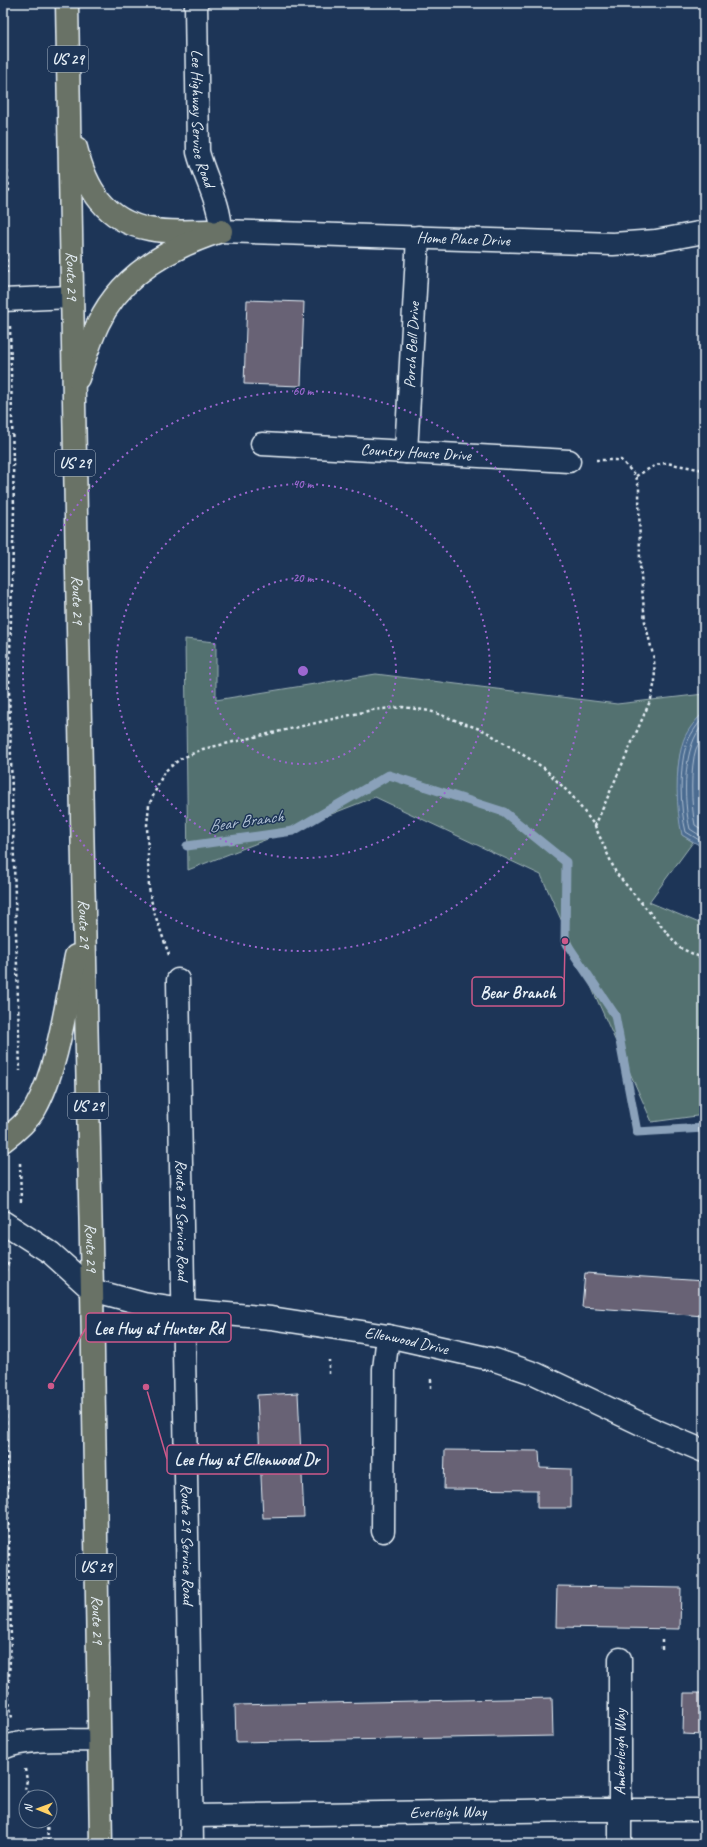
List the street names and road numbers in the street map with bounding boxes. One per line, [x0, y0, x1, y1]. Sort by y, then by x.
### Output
road number: US 29 [48, 46, 88, 72]
street label: Lee Highway Service Road [187, 49, 220, 193]
street label: Home Place Drive [416, 227, 512, 251]
street label: Route 29 [61, 251, 82, 302]
street label: Porch Bell Drive [400, 300, 424, 389]
street label: Country House Drive [360, 439, 473, 466]
road number: US 29 [55, 450, 95, 476]
street label: Route 29 [67, 575, 88, 626]
street label: Route 29 [74, 899, 95, 950]
road number: US 29 [68, 1093, 108, 1119]
street label: Route 29 Service Road [171, 1159, 193, 1283]
street label: Route 29 [81, 1223, 102, 1274]
street label: Ellenwood Drive [363, 1323, 452, 1360]
street label: Route 29 Service Road [176, 1483, 198, 1607]
road number: US 29 [76, 1554, 116, 1580]
street label: Route 29 [87, 1595, 108, 1646]
street label: Amberleigh Way [610, 1707, 630, 1795]
street label: Everleigh Way [410, 1801, 488, 1823]

